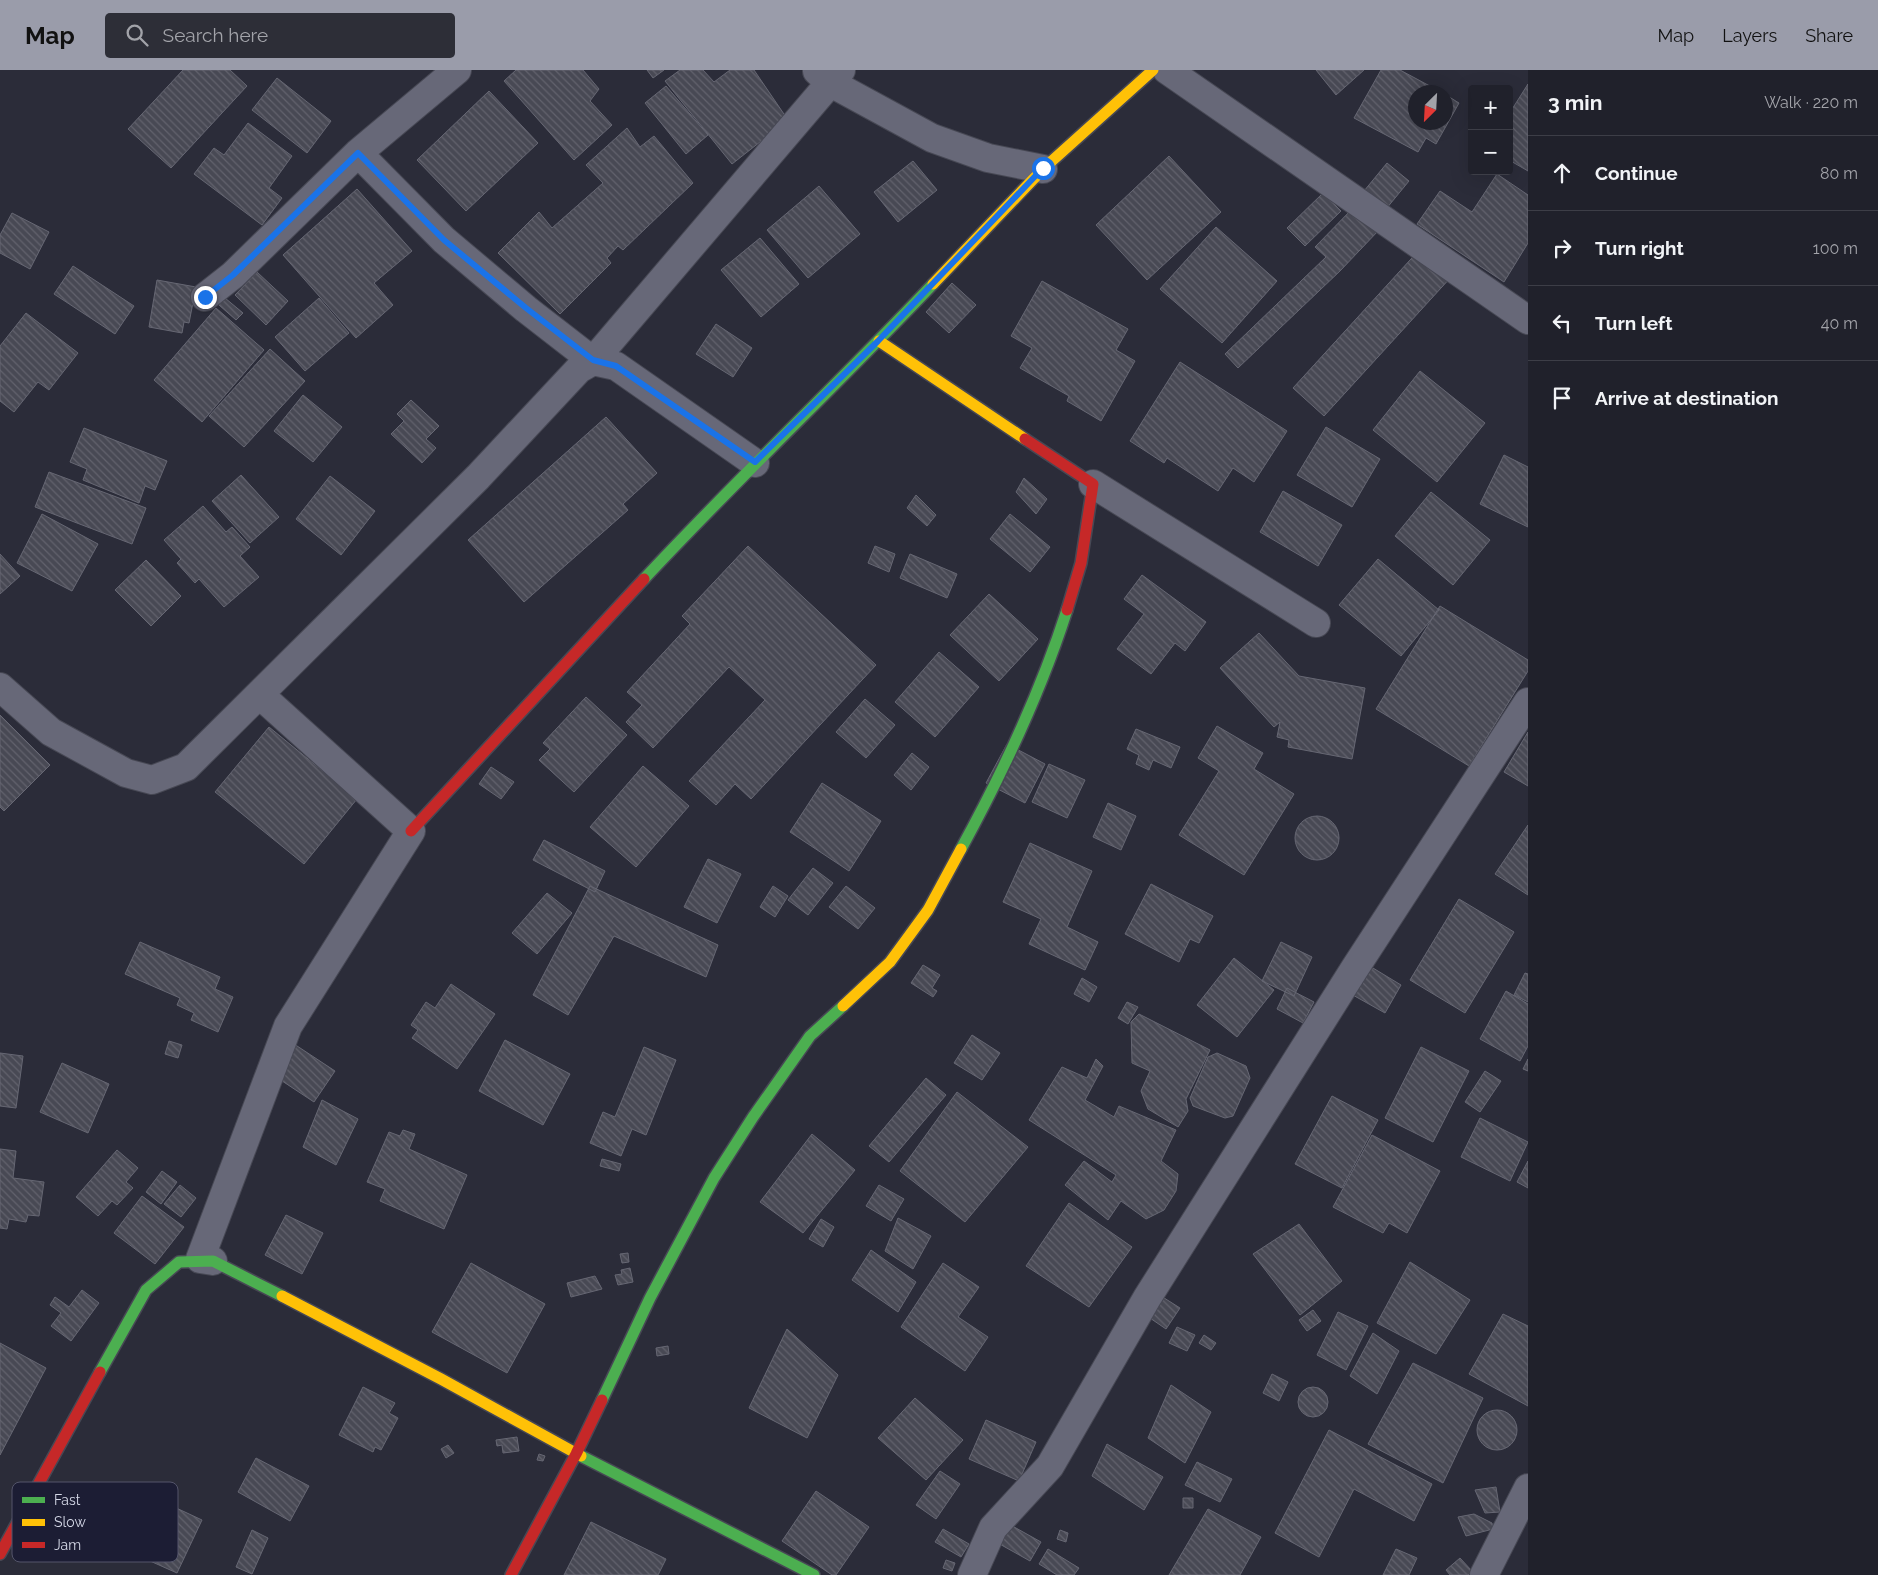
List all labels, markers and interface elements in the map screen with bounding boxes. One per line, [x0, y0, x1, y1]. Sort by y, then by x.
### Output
search box [105, 13, 455, 58]
text: Map [25, 21, 75, 50]
icon: search [123, 21, 151, 49]
text: Search here [163, 24, 268, 46]
text: Map [1658, 25, 1694, 46]
text: Layers [1722, 25, 1777, 46]
text: Share [1805, 25, 1853, 46]
north arrow [1408, 85, 1453, 130]
map controls [1468, 85, 1513, 175]
button: + [1468, 85, 1513, 130]
text: 3 min [1548, 90, 1602, 115]
text: Walk · 220 m [1764, 93, 1858, 112]
button: − [1468, 130, 1513, 175]
route start [1032, 157, 1055, 180]
icon: ahead [1548, 159, 1576, 187]
text: Continue [1595, 162, 1678, 184]
text: 80 m [1820, 164, 1858, 183]
icon: right [1548, 234, 1576, 262]
text: Turn right [1595, 237, 1684, 259]
text: 100 m [1813, 239, 1858, 258]
route end [194, 286, 217, 309]
icon: left [1548, 309, 1576, 337]
text: Turn left [1595, 312, 1672, 334]
text: 40 m [1821, 314, 1858, 333]
icon: arrive [1548, 384, 1576, 412]
text: Arrive at destination [1595, 387, 1779, 409]
legend [12, 1482, 178, 1562]
text: Fast [54, 1492, 81, 1508]
text: Slow [54, 1514, 86, 1530]
text: Jam [54, 1537, 81, 1553]

